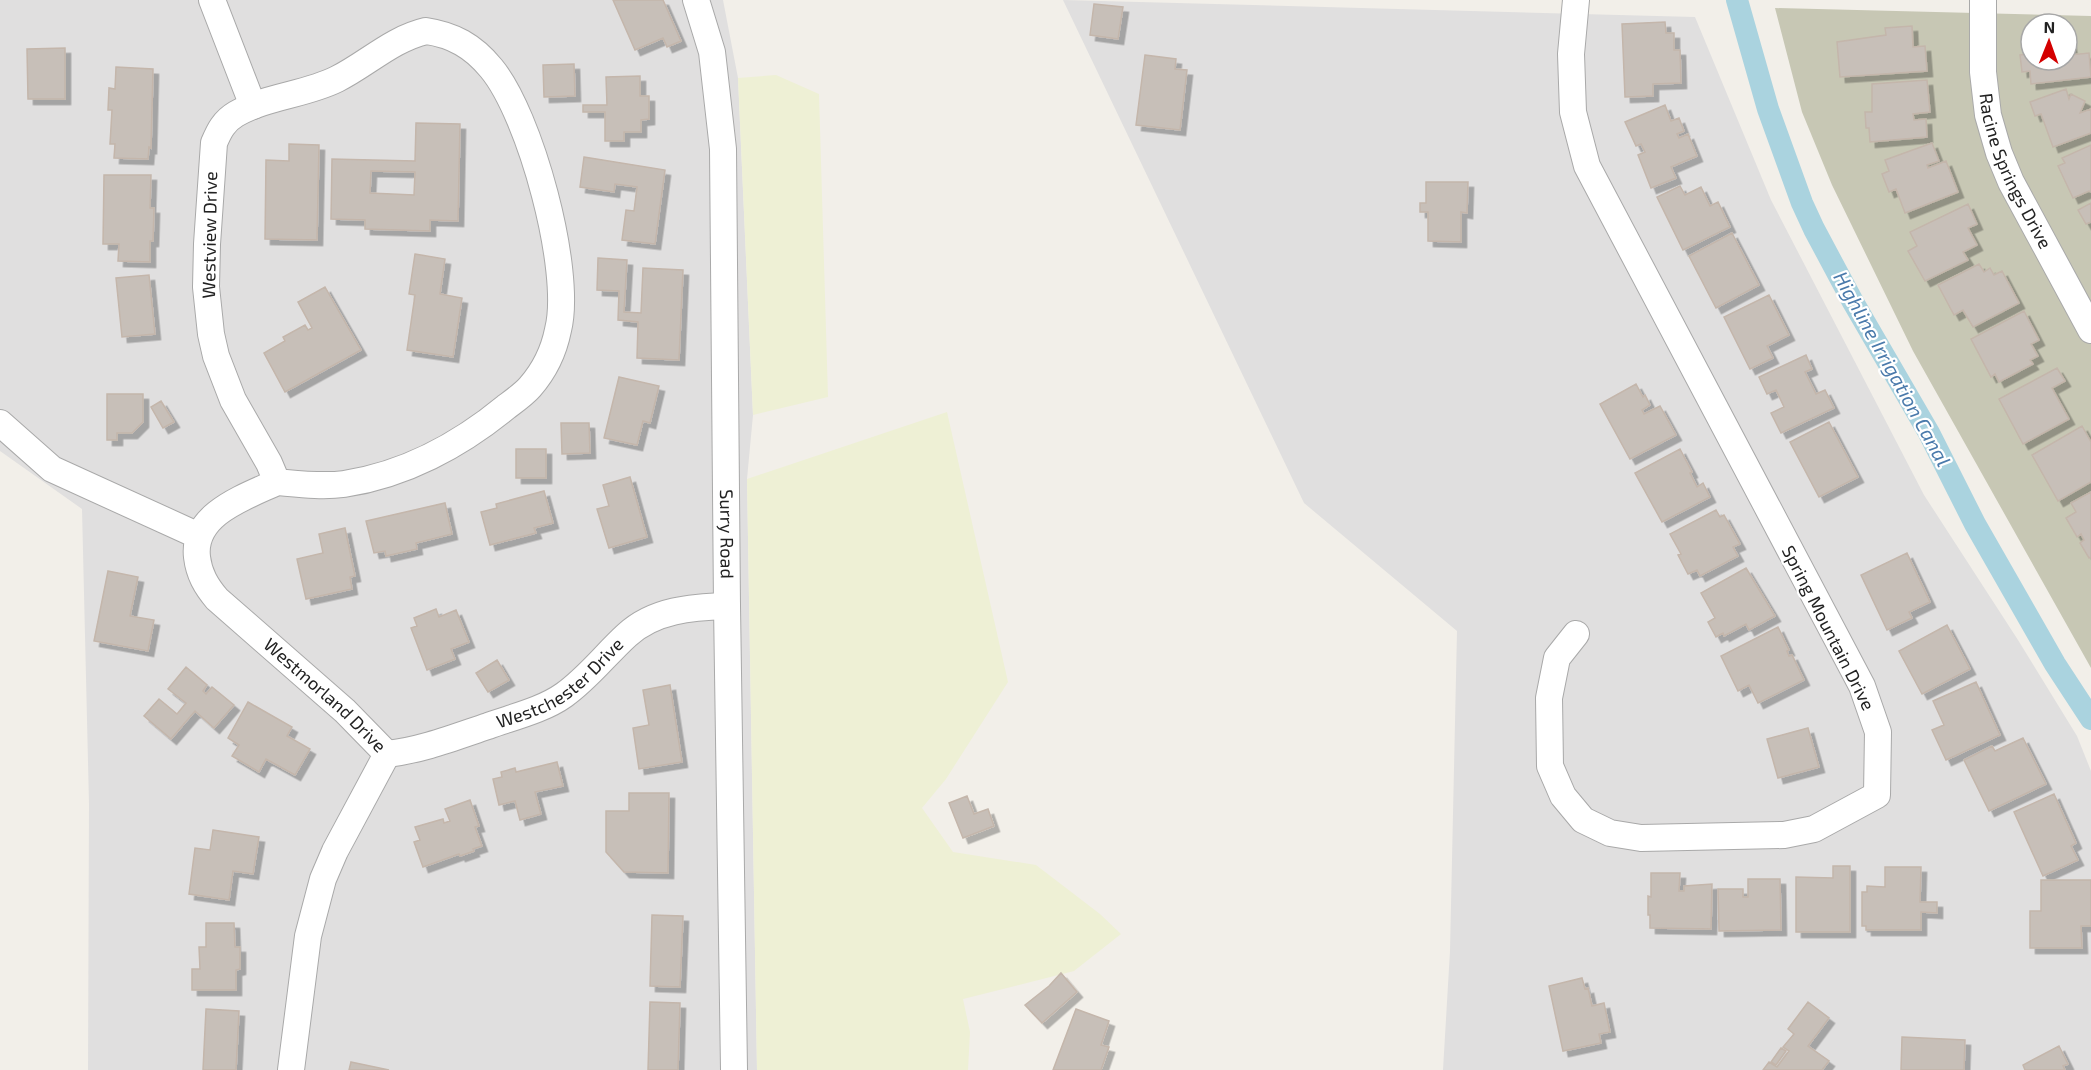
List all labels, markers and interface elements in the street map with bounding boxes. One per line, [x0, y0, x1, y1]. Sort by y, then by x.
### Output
north arrow [2019, 12, 2079, 72]
text: N [2043, 17, 2055, 36]
street label: Racine Springs Drive [1976, 92, 2057, 252]
street label: Westview Drive [197, 171, 221, 299]
water label: Highline Irrigation Canal [1829, 267, 1957, 470]
street label: Surry Road [716, 489, 739, 579]
street label: Spring Mountain Drive [1778, 542, 1880, 714]
street label: Westmorland Drive [260, 633, 391, 757]
street label: Westchester Drive [493, 633, 627, 732]

